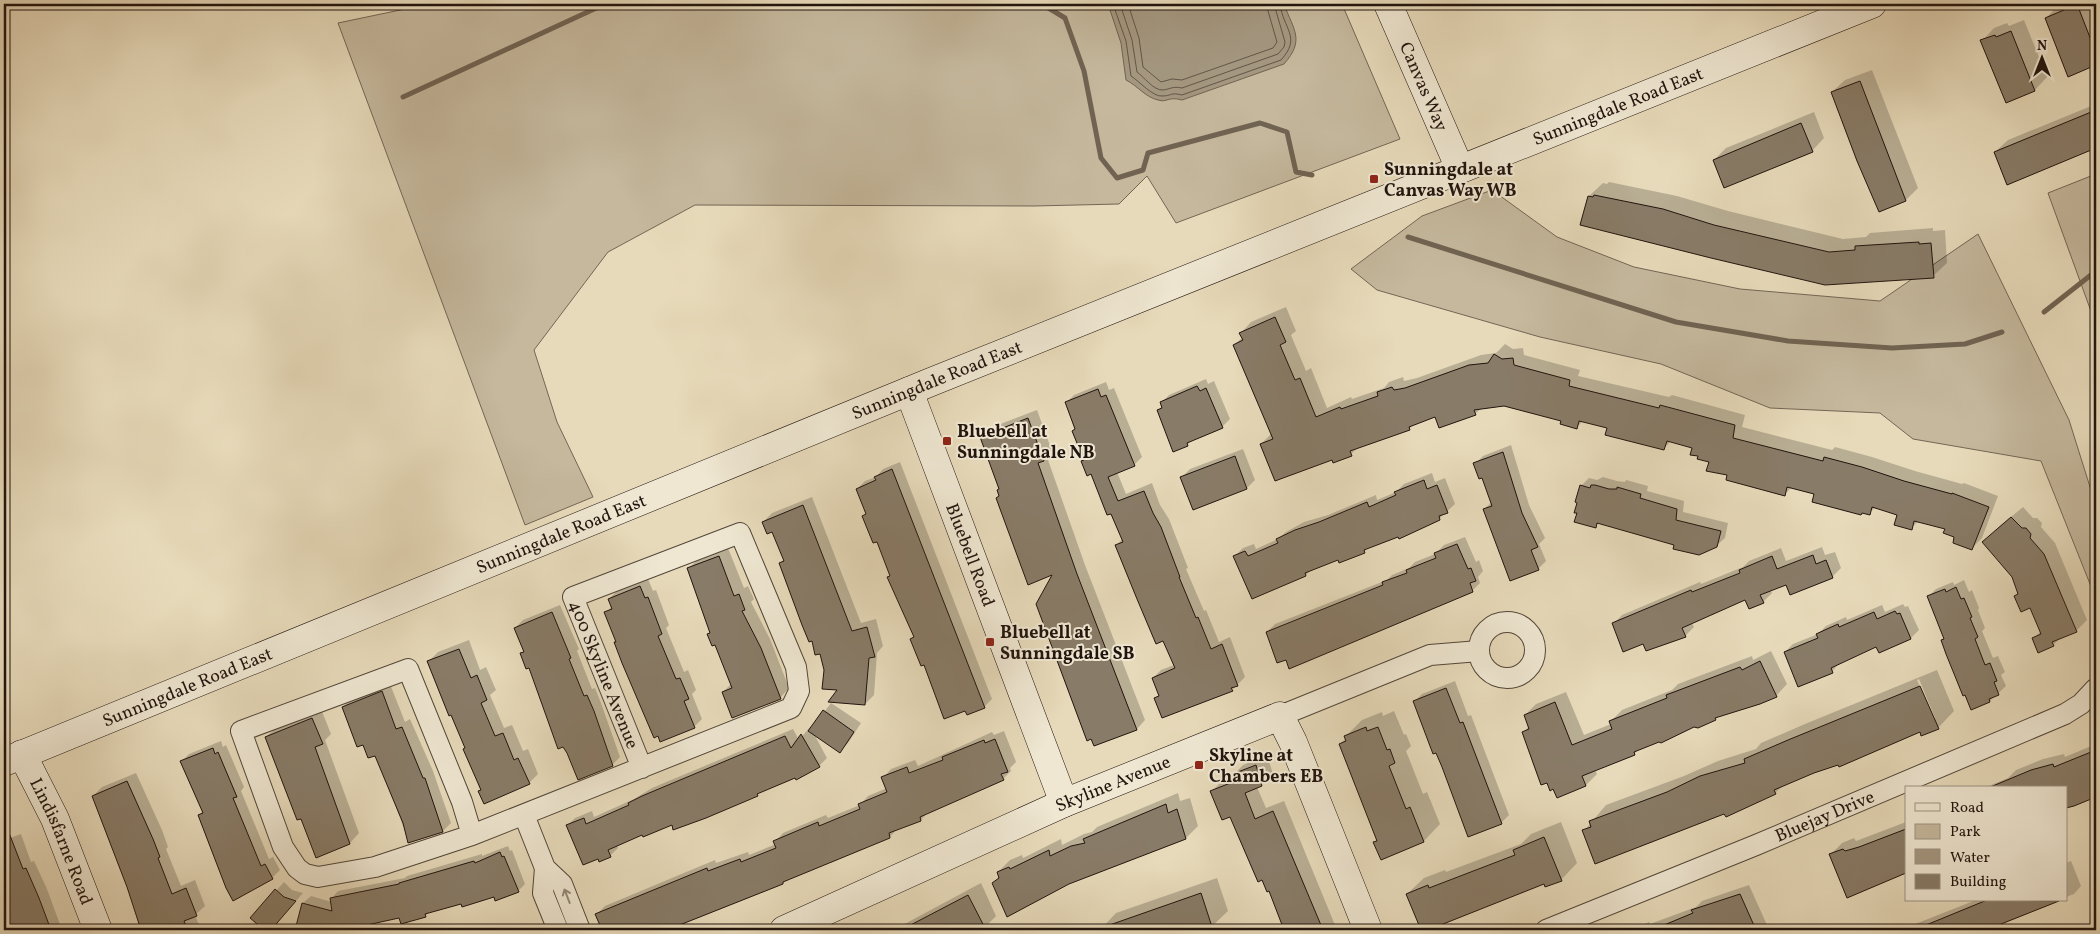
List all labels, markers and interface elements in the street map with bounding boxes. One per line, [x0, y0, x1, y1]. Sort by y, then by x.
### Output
north arrow [2018, 32, 2068, 82]
text: N [2037, 37, 2047, 56]
street label: Canvas Way [1392, 39, 1453, 136]
street label: Sunningdale Road East [1529, 62, 1707, 153]
place label: Sunningdale at Canvas Way WB [1384, 158, 1517, 204]
marker: Sunningdale at Canvas Way WB [1368, 173, 1380, 185]
street label: Sunningdale Road East [848, 336, 1026, 427]
place label: Bluebell at Sunningdale NB [957, 420, 1095, 466]
marker: Bluebell at Sunningdale NB [941, 435, 953, 447]
street label: Sunningdale Road East [473, 489, 650, 581]
street label: Bluebell Road [938, 500, 1000, 611]
street label: 400 Skyline Avenue [562, 597, 644, 753]
place label: Bluebell at Sunningdale SB [1000, 621, 1135, 667]
marker: Bluebell at Sunningdale SB [984, 636, 996, 648]
street label: Sunningdale Road East [99, 642, 277, 734]
place label: Skyline at Chambers EB [1209, 744, 1323, 790]
street label: Skyline Avenue [1052, 750, 1175, 819]
marker: Skyline at Chambers EB [1193, 759, 1205, 771]
street label: Lindisfarne Road [22, 774, 98, 909]
street label: Bluejay Drive [1772, 785, 1879, 849]
legend [1905, 786, 2068, 902]
text: Road [1950, 798, 1984, 819]
text: Park [1950, 822, 1981, 843]
text: Water [1950, 848, 1990, 869]
text: Building [1950, 872, 2007, 893]
one-way arrow [562, 889, 571, 905]

